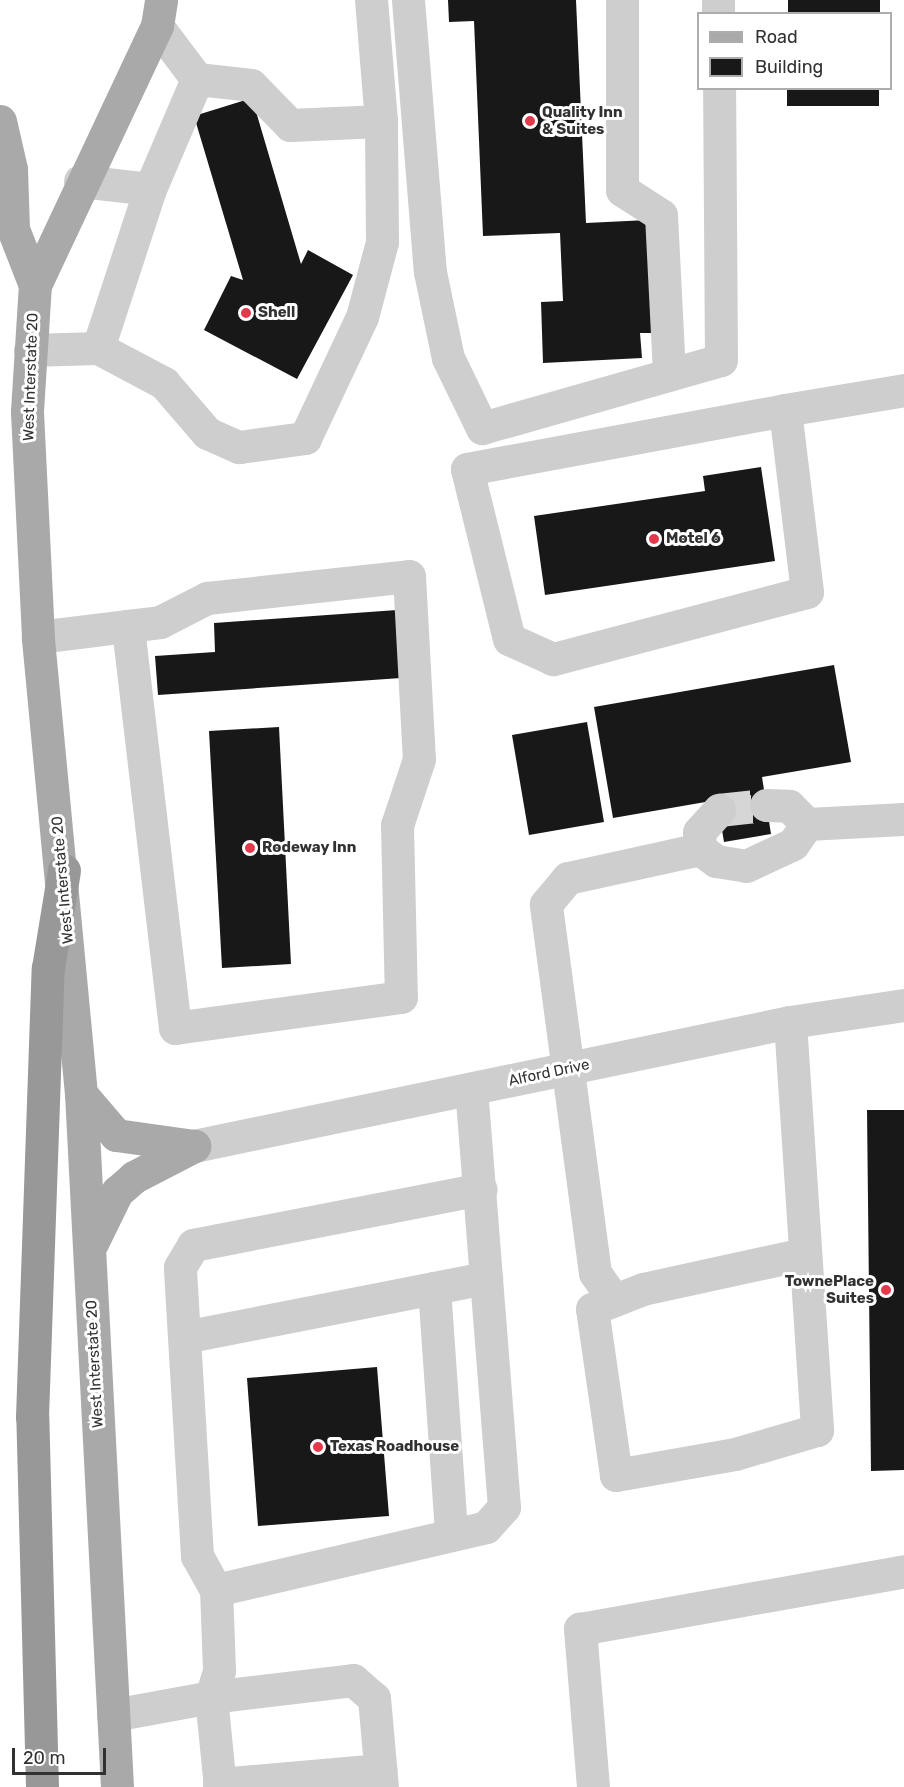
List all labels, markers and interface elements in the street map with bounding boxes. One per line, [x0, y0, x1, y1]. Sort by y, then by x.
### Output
legend [697, 12, 892, 90]
text: Road [755, 26, 798, 48]
text: Building [755, 56, 823, 78]
place label: Quality Inn & Suites [542, 103, 623, 138]
marker: Quality Inn & Suites [523, 114, 537, 128]
place label: Shell [258, 304, 295, 322]
marker: Shell [239, 306, 253, 320]
street label: West Interstate 20 [20, 313, 42, 441]
place label: Motel 6 [666, 530, 721, 548]
marker: Motel 6 [647, 532, 661, 546]
street label: West Interstate 20 [48, 815, 78, 945]
place label: Rodeway Inn [262, 839, 357, 857]
marker: Rodeway Inn [243, 841, 257, 855]
street label: Alford Drive [507, 1056, 591, 1090]
place label: TownePlace Suites [785, 1272, 874, 1307]
marker: TownePlace Suites [879, 1283, 893, 1297]
street label: West Interstate 20 [83, 1299, 107, 1429]
place label: Texas Roadhouse [330, 1438, 459, 1456]
marker: Texas Roadhouse [311, 1440, 325, 1454]
scale bar [15, 1736, 110, 1774]
text: 20 m [23, 1747, 65, 1769]

